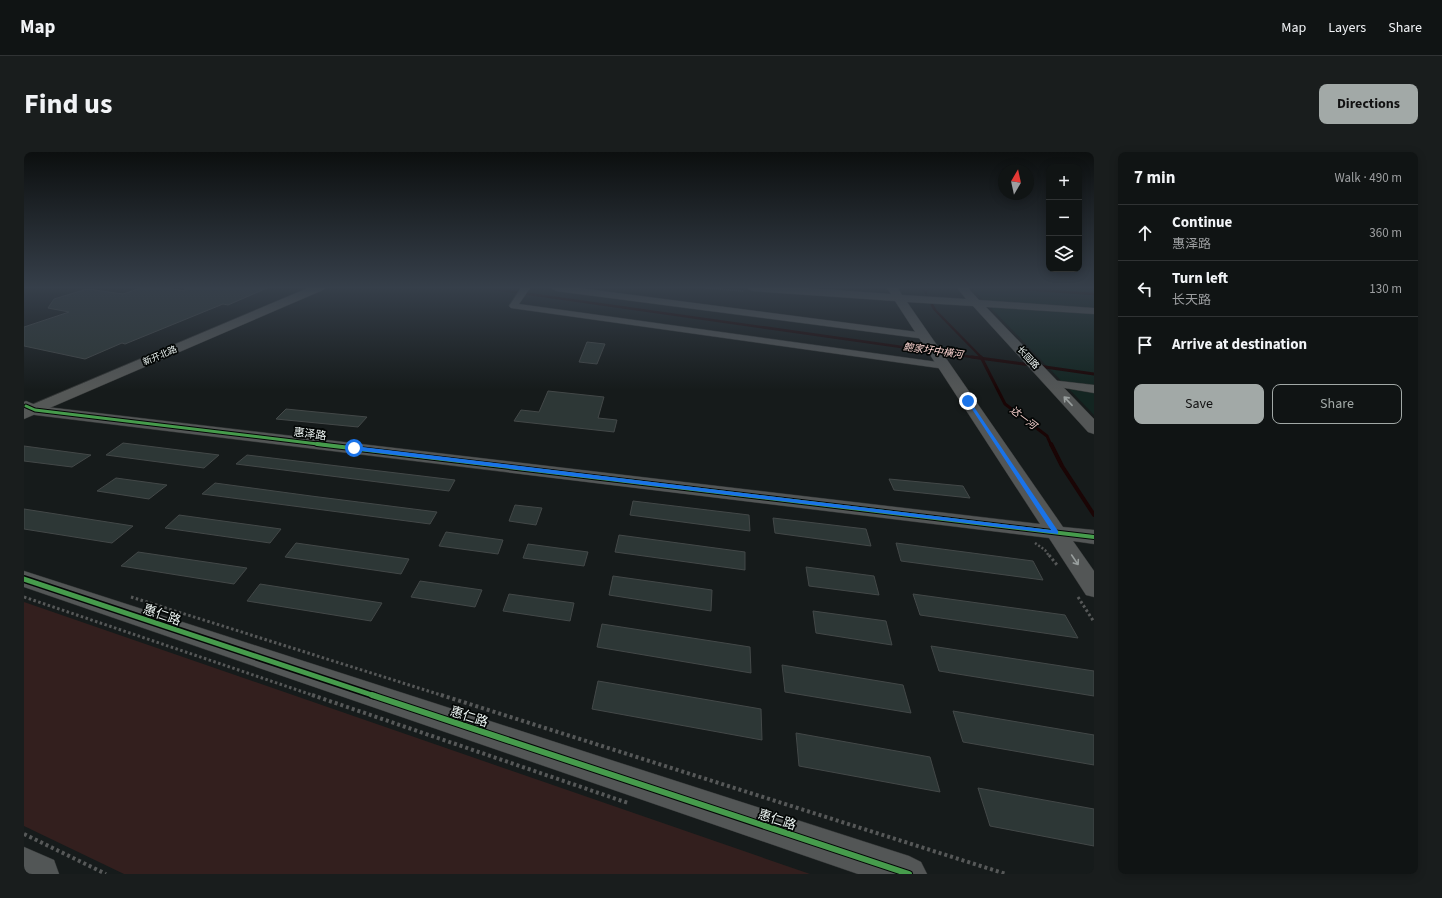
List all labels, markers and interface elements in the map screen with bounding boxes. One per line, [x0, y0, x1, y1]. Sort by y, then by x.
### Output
text: Map [20, 14, 55, 41]
text: Map [1281, 18, 1306, 38]
text: Layers [1328, 18, 1366, 38]
text: Share [1388, 18, 1422, 38]
text: Find us [24, 84, 112, 124]
button: Directions [1319, 84, 1418, 124]
north arrow [998, 164, 1034, 200]
map controls [1046, 164, 1082, 272]
button: + [1046, 164, 1082, 200]
text: 7 min [1134, 166, 1175, 190]
text: Walk · 490 m [1334, 169, 1402, 187]
button: − [1046, 200, 1082, 236]
text: Continue [1172, 212, 1232, 233]
icon: ahead [1134, 222, 1156, 244]
text: 360 m [1369, 224, 1402, 242]
text: 惠泽路 [1172, 235, 1211, 253]
button: layers [1046, 236, 1082, 272]
text: Turn left [1172, 268, 1228, 289]
icon: left [1134, 278, 1156, 300]
text: 130 m [1369, 280, 1402, 298]
text: 长天路 [1172, 291, 1211, 309]
icon: arrive [1134, 334, 1156, 356]
text: Arrive at destination [1172, 334, 1307, 355]
water label: 鲍家圩中横河 [902, 340, 966, 362]
street label: 新开北路 [141, 343, 179, 369]
street label: 长固路 [1014, 344, 1042, 372]
button: Save [1134, 384, 1264, 424]
button: Share [1272, 384, 1402, 424]
route end [959, 392, 977, 410]
one-way arrow [1063, 395, 1072, 406]
water label: 达一河 [1007, 403, 1041, 434]
street label: 惠泽路 [293, 425, 327, 443]
route start [345, 439, 363, 457]
one-way arrow [1071, 555, 1079, 566]
street label: 惠仁路 [141, 600, 183, 630]
street label: 惠仁路 [448, 702, 490, 732]
street label: 惠仁路 [756, 805, 798, 835]

